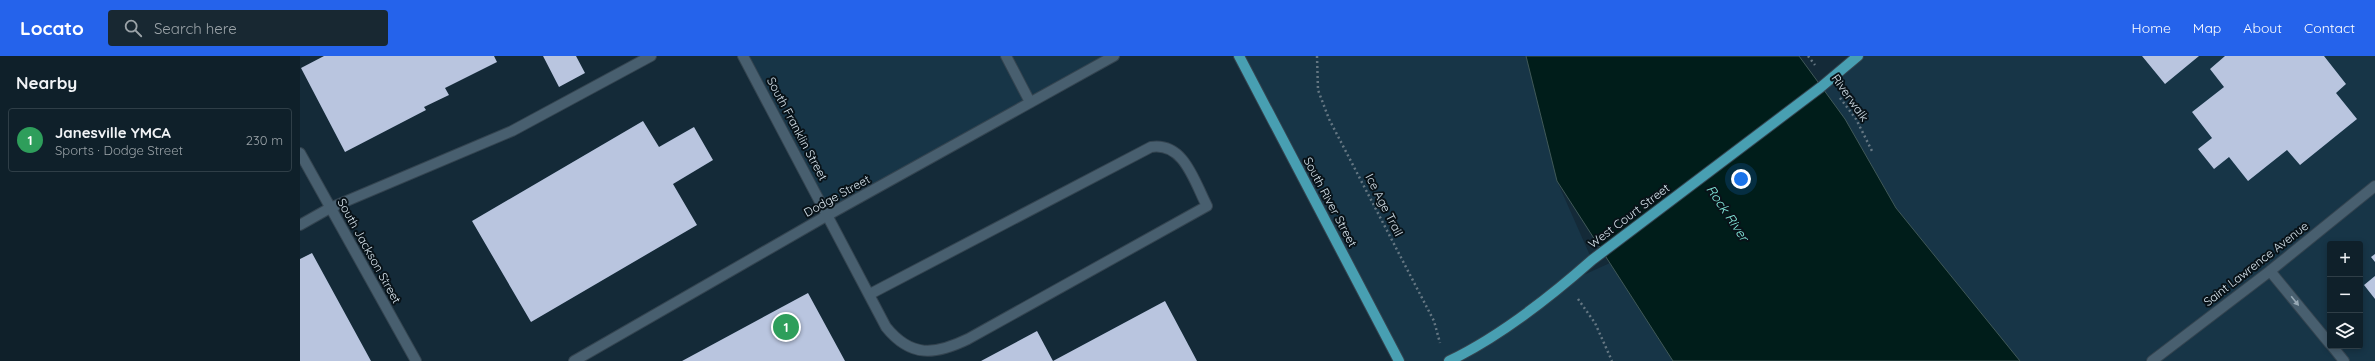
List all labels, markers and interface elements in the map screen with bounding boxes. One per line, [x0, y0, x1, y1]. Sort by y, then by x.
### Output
search box [108, 10, 388, 46]
text: Locato [20, 16, 84, 40]
icon: search [122, 17, 144, 39]
text: Search here [154, 19, 237, 38]
text: Home [2132, 19, 2171, 37]
text: Map [2193, 19, 2221, 37]
text: About [2243, 19, 2282, 37]
text: Contact [2304, 19, 2355, 37]
street label: Riverwalk [1829, 71, 1872, 124]
text: Nearby [16, 72, 77, 93]
street label: South Franklin Street [764, 74, 831, 183]
text: Janesville YMCA [55, 123, 171, 142]
text: 1 [27, 132, 33, 148]
text: 230 m [246, 132, 283, 148]
text: Sports · Dodge Street [55, 142, 183, 158]
street label: South River Street [1300, 154, 1360, 249]
your location [1731, 169, 1751, 189]
street label: Dodge Street [801, 171, 872, 220]
street label: Ice Age Trail [1362, 171, 1407, 238]
street label: West Court Street [1585, 180, 1672, 251]
water label: Rock River [1703, 182, 1754, 246]
street label: South Jackson Street [334, 196, 404, 306]
street label: Saint Lawrence Avenue [2200, 218, 2311, 309]
map controls [2327, 241, 2363, 349]
button: + [2327, 241, 2363, 277]
button: − [2327, 277, 2363, 313]
one-way arrow [2291, 295, 2299, 306]
pin: 1 [773, 312, 799, 342]
button: layers [2327, 313, 2363, 349]

